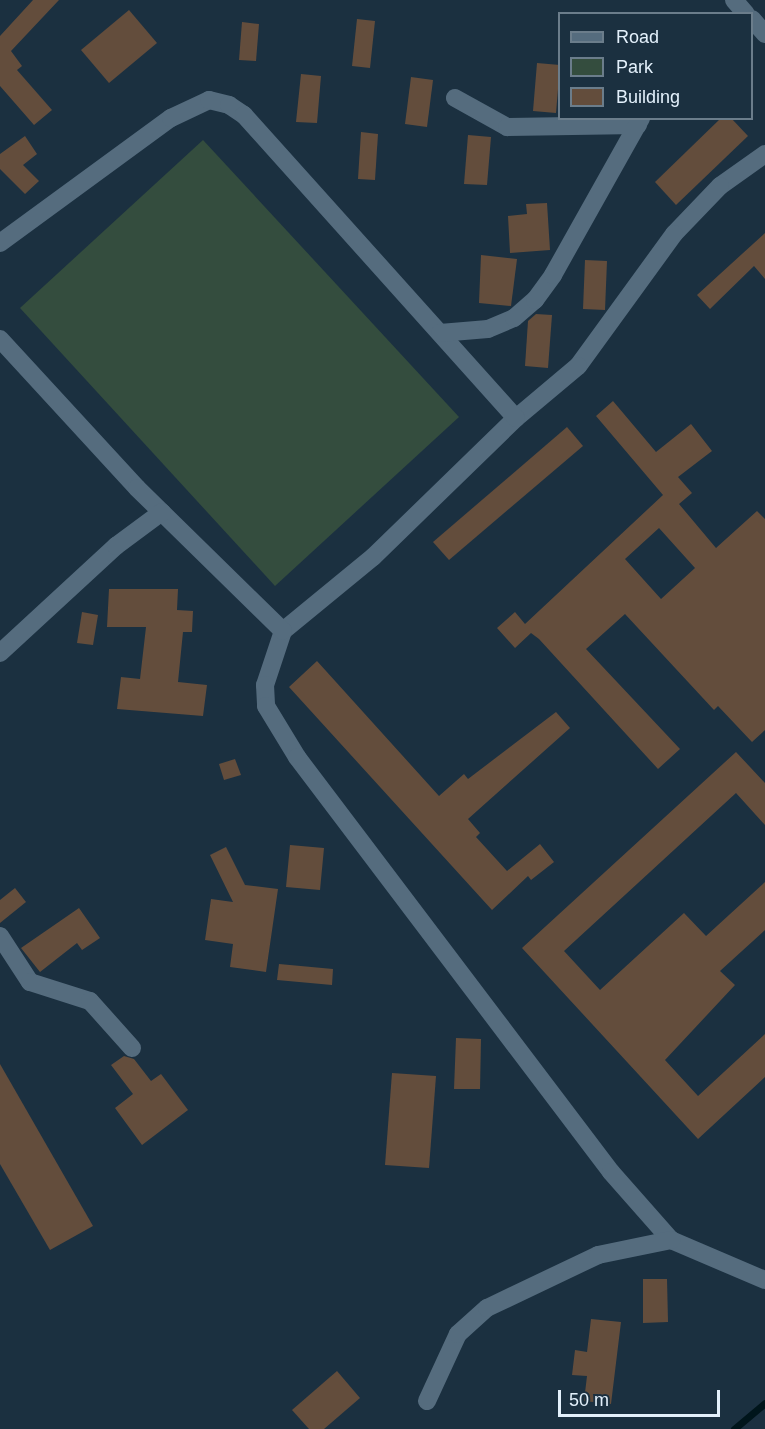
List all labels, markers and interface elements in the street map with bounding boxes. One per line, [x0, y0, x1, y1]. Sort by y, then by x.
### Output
legend [558, 12, 753, 120]
text: Road [616, 27, 659, 47]
text: Park [616, 57, 653, 77]
text: Building [616, 87, 680, 107]
scale bar [561, 1378, 723, 1416]
text: 50 m [569, 1390, 609, 1410]

